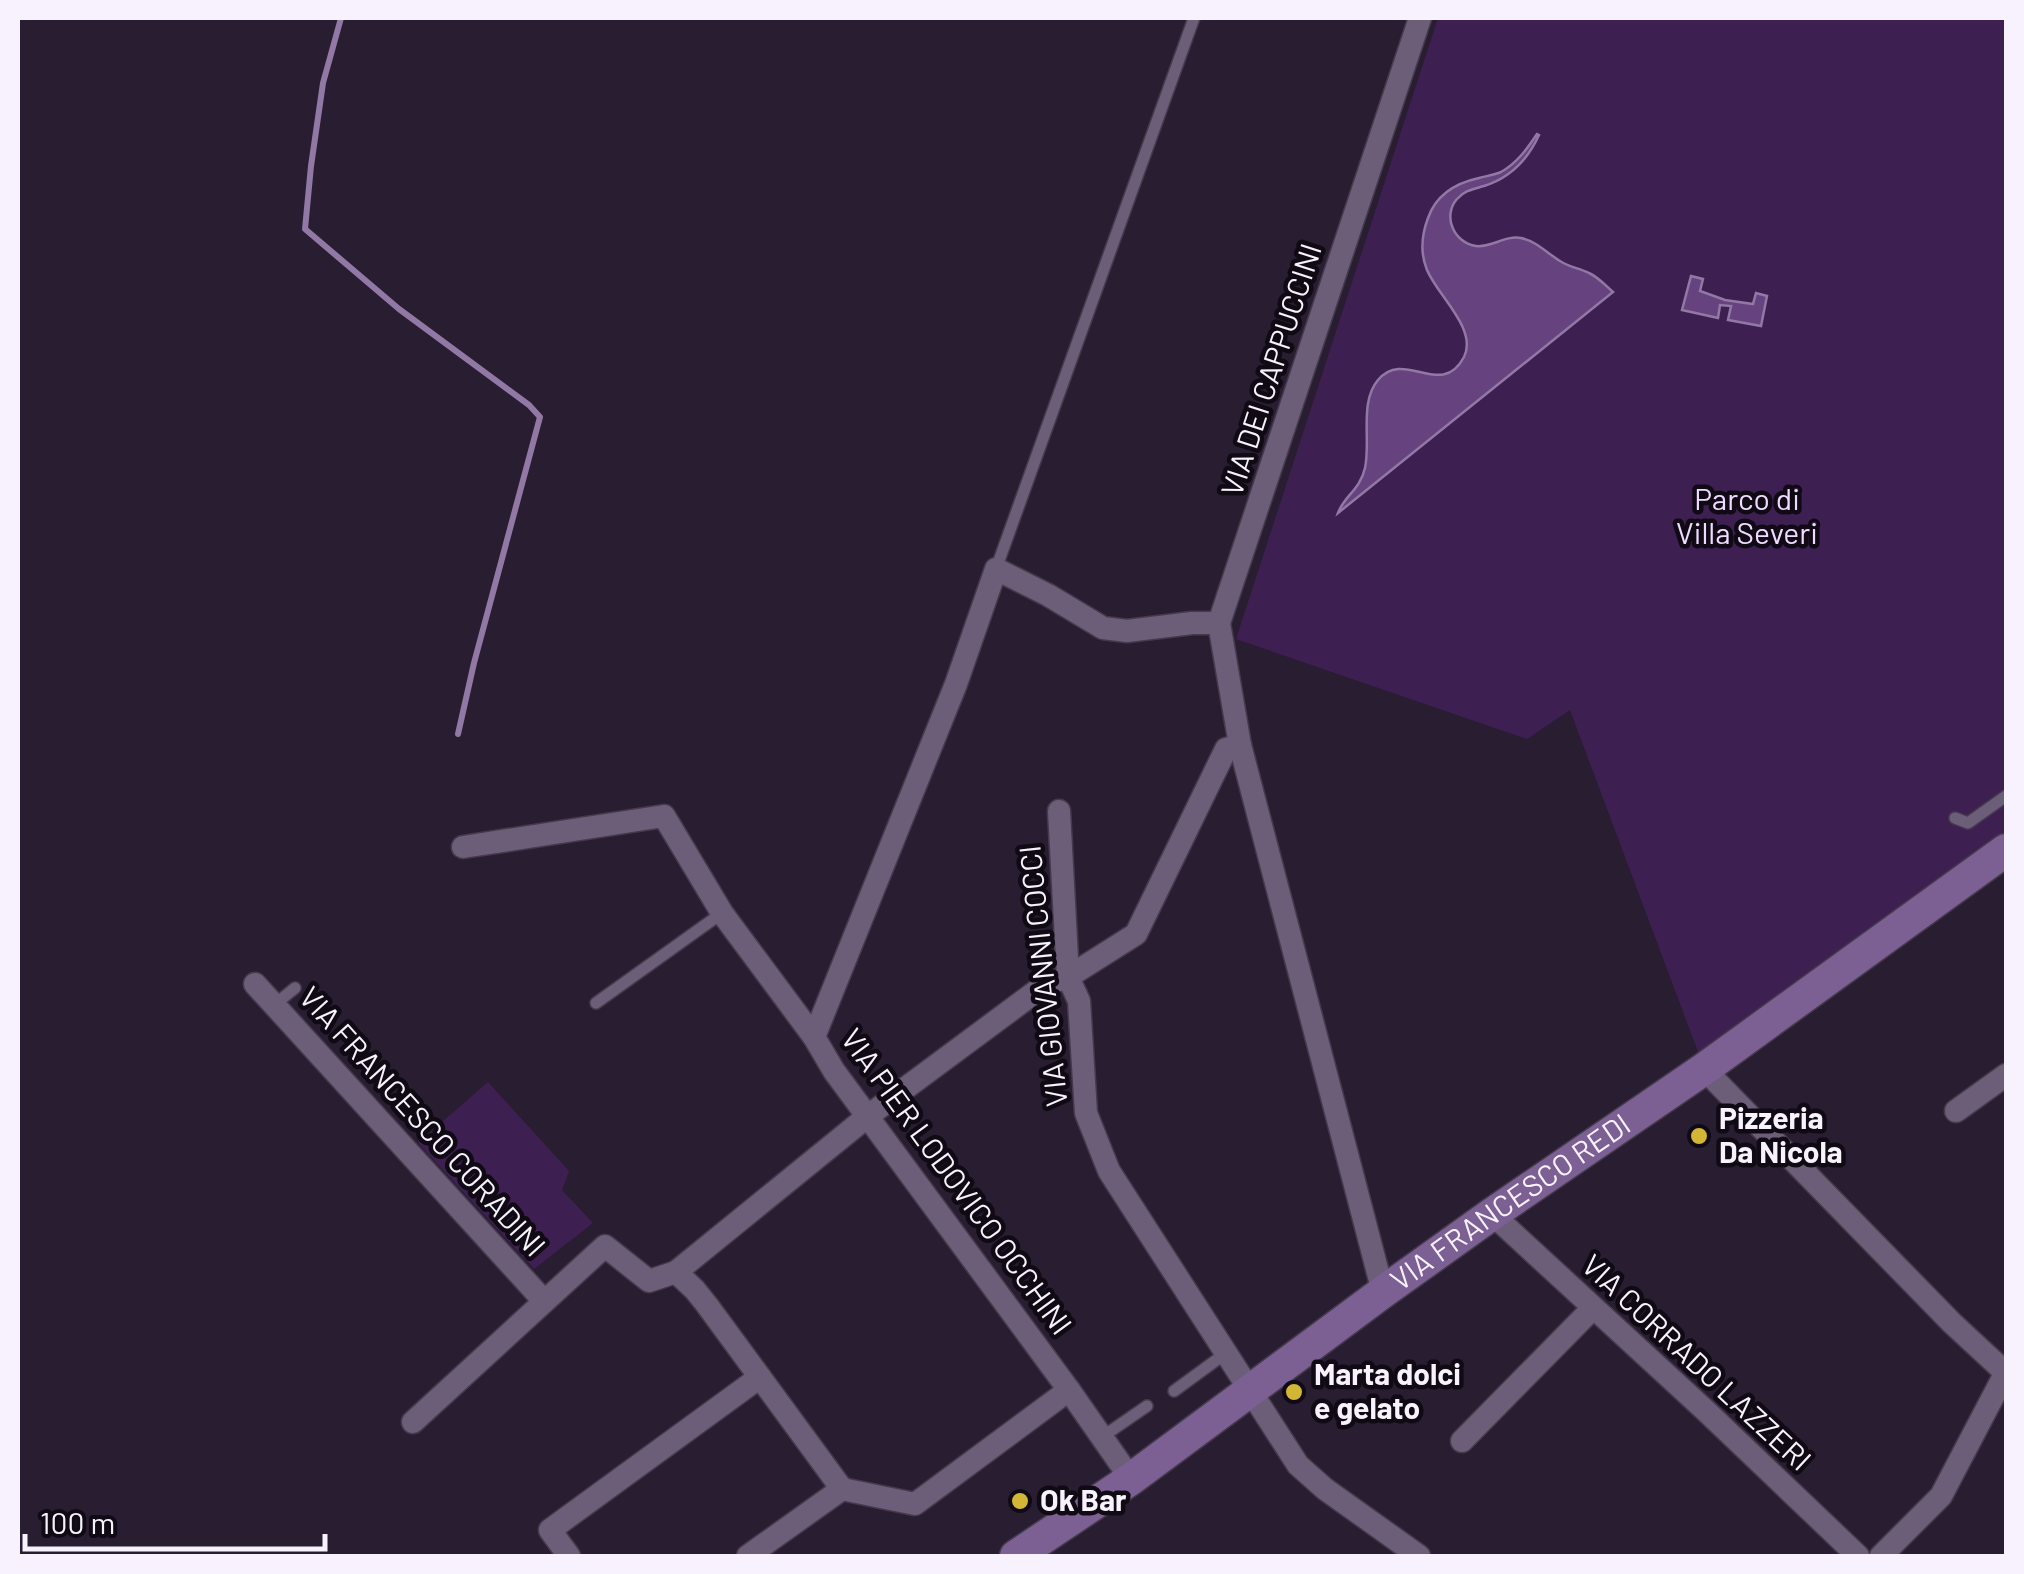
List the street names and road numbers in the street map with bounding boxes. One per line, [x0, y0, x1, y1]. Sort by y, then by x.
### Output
street label: VIA DEI CAPPUCCINI [1212, 239, 1328, 500]
street label: VIA GIOVANNI COCCI [1010, 844, 1074, 1109]
street label: VIA FRANCESCO CORADINI [293, 978, 554, 1263]
street label: VIA PIER LODOVICO OCCHINI [835, 1021, 1081, 1341]
street label: VIA FRANCESCO REDI [1382, 1105, 1636, 1297]
street label: VIA CORRADO LAZZERI [1575, 1246, 1819, 1477]

